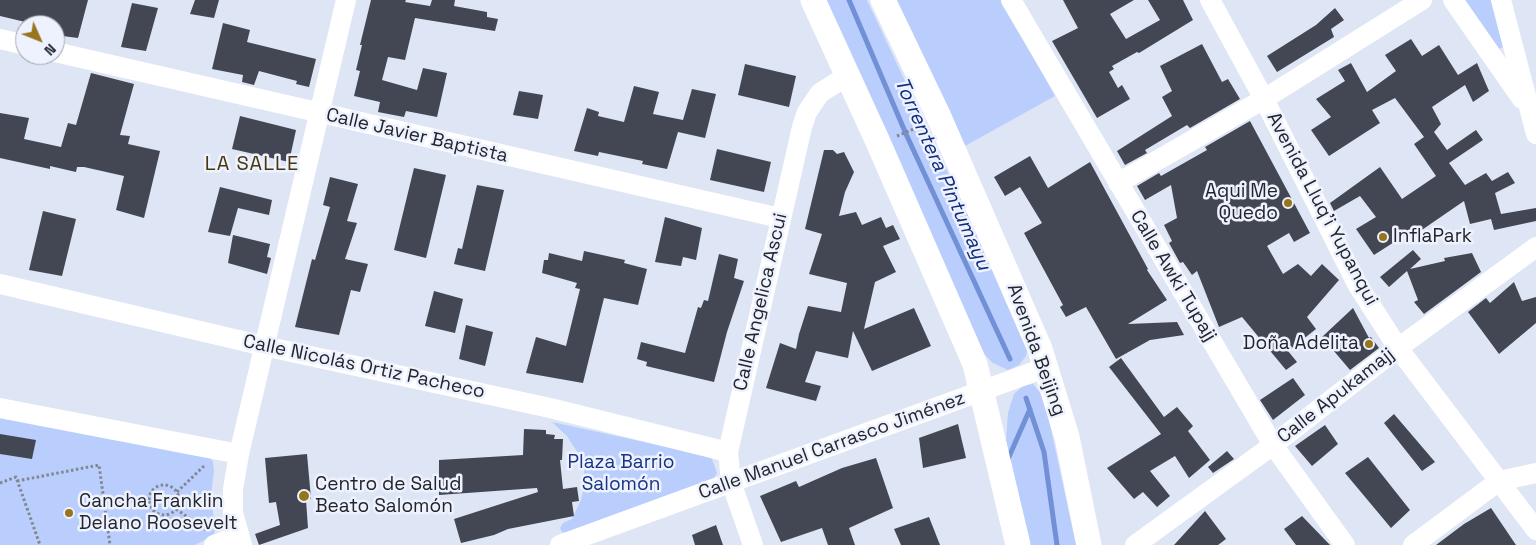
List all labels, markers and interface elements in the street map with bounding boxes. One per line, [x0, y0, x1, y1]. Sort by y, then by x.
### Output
north arrow [15, 15, 65, 65]
text: N [40, 40, 60, 59]
water label: Torrentera Pintumayu [889, 74, 995, 274]
street label: Calle Javier Baptista [324, 104, 510, 168]
street label: Avenida Lluq'i Yupanqui [1261, 109, 1383, 309]
district label: LA SALLE [204, 153, 300, 177]
place label: Aqui Me Quedo [1205, 181, 1278, 225]
marker: Aqui Me Quedo [1282, 197, 1294, 209]
street label: Calle Awki Tupajj [1125, 206, 1221, 346]
street label: Calle Angelica Ascui [729, 211, 793, 393]
place label: InflaPark [1393, 226, 1472, 248]
marker: InflaPark [1377, 231, 1389, 243]
street label: Avenida Beijing [1002, 281, 1070, 419]
street label: Calle Nicolás Ortiz Pacheco [241, 330, 487, 404]
place label: Doña Adelita [1243, 333, 1359, 355]
marker: Doña Adelita [1363, 338, 1375, 350]
street label: Calle Apukamajj [1273, 343, 1399, 449]
street label: Calle Manuel Carrasco Jiménez [696, 387, 968, 505]
park label: Plaza Barrio Salomón [568, 452, 674, 496]
place label: Centro de Salud Beato Salomón [315, 474, 461, 518]
marker: Centro de Salud Beato Salomón [297, 489, 311, 503]
place label: Cancha Franklin Delano Roosevelt [79, 491, 238, 535]
marker: Cancha Franklin Delano Roosevelt [63, 507, 75, 519]

